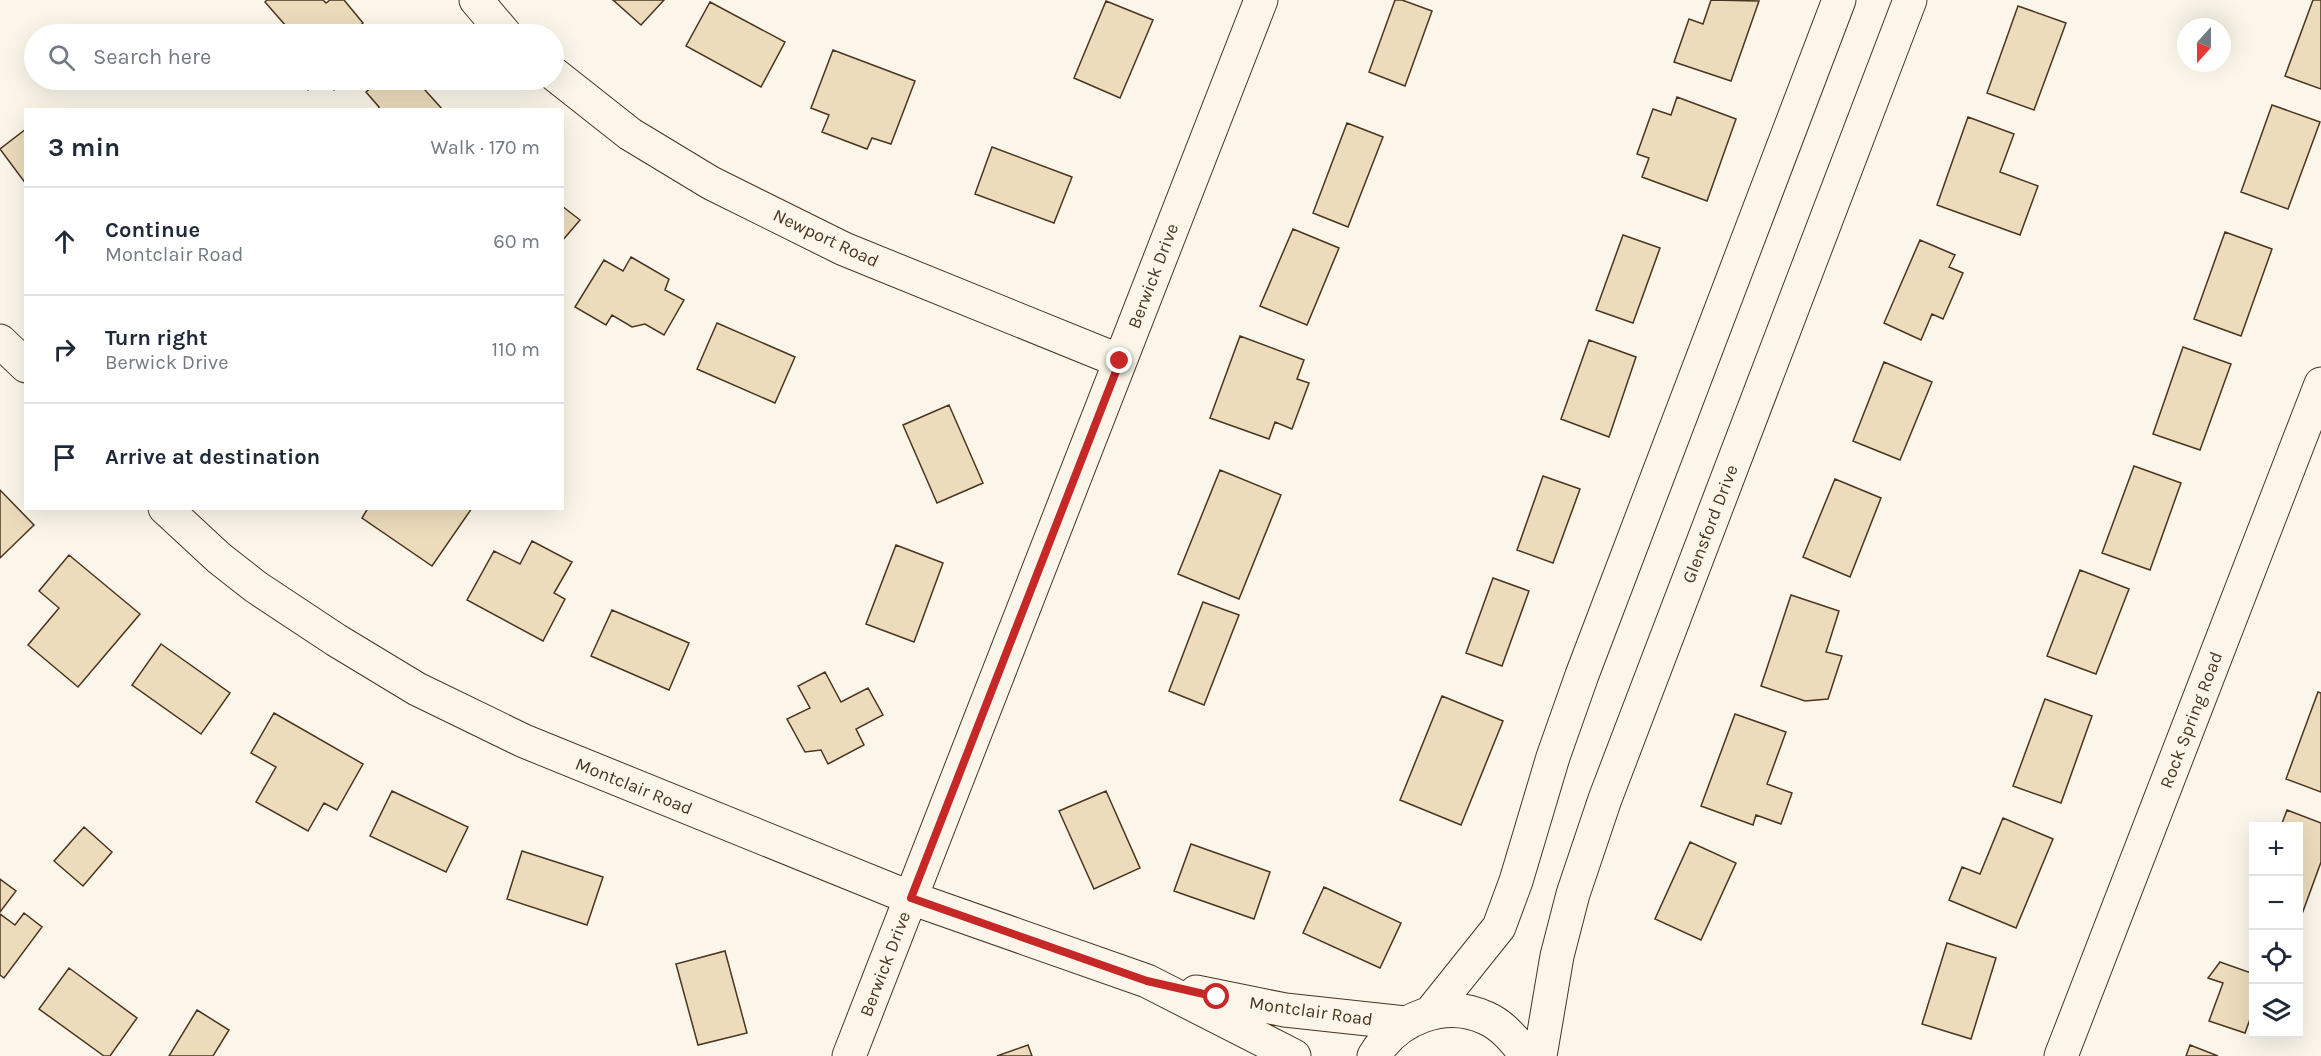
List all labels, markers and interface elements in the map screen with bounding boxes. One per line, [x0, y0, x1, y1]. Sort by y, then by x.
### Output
north arrow [2177, 18, 2231, 72]
search box [24, 24, 564, 90]
icon: search [45, 41, 78, 74]
text: Search here [93, 44, 211, 70]
text: 3 min [48, 132, 120, 163]
text: Walk · 170 m [430, 136, 540, 159]
street label: Newport Road [770, 204, 882, 272]
text: Continue [105, 217, 200, 243]
street label: Berwick Drive [1123, 220, 1183, 332]
icon: ahead [48, 225, 81, 258]
text: 60 m [493, 230, 540, 253]
text: Montclair Road [105, 243, 243, 266]
text: Turn right [105, 325, 208, 351]
icon: right [48, 333, 81, 366]
text: 110 m [491, 338, 540, 361]
route end [1106, 347, 1132, 373]
text: Berwick Drive [105, 351, 228, 374]
icon: arrive [48, 441, 81, 474]
text: Arrive at destination [105, 444, 320, 470]
street label: Glensford Drive [1677, 462, 1743, 586]
street label: Rock Spring Road [2155, 649, 2227, 791]
street label: Montclair Road [572, 752, 696, 820]
map controls [2249, 822, 2303, 1038]
button: + [2249, 822, 2303, 876]
button: − [2249, 876, 2303, 930]
street label: Berwick Drive [855, 908, 915, 1020]
button: locate [2249, 930, 2303, 984]
route start [1203, 983, 1229, 1009]
button: layers [2249, 984, 2303, 1038]
street label: Montclair Road [1248, 991, 1374, 1031]

